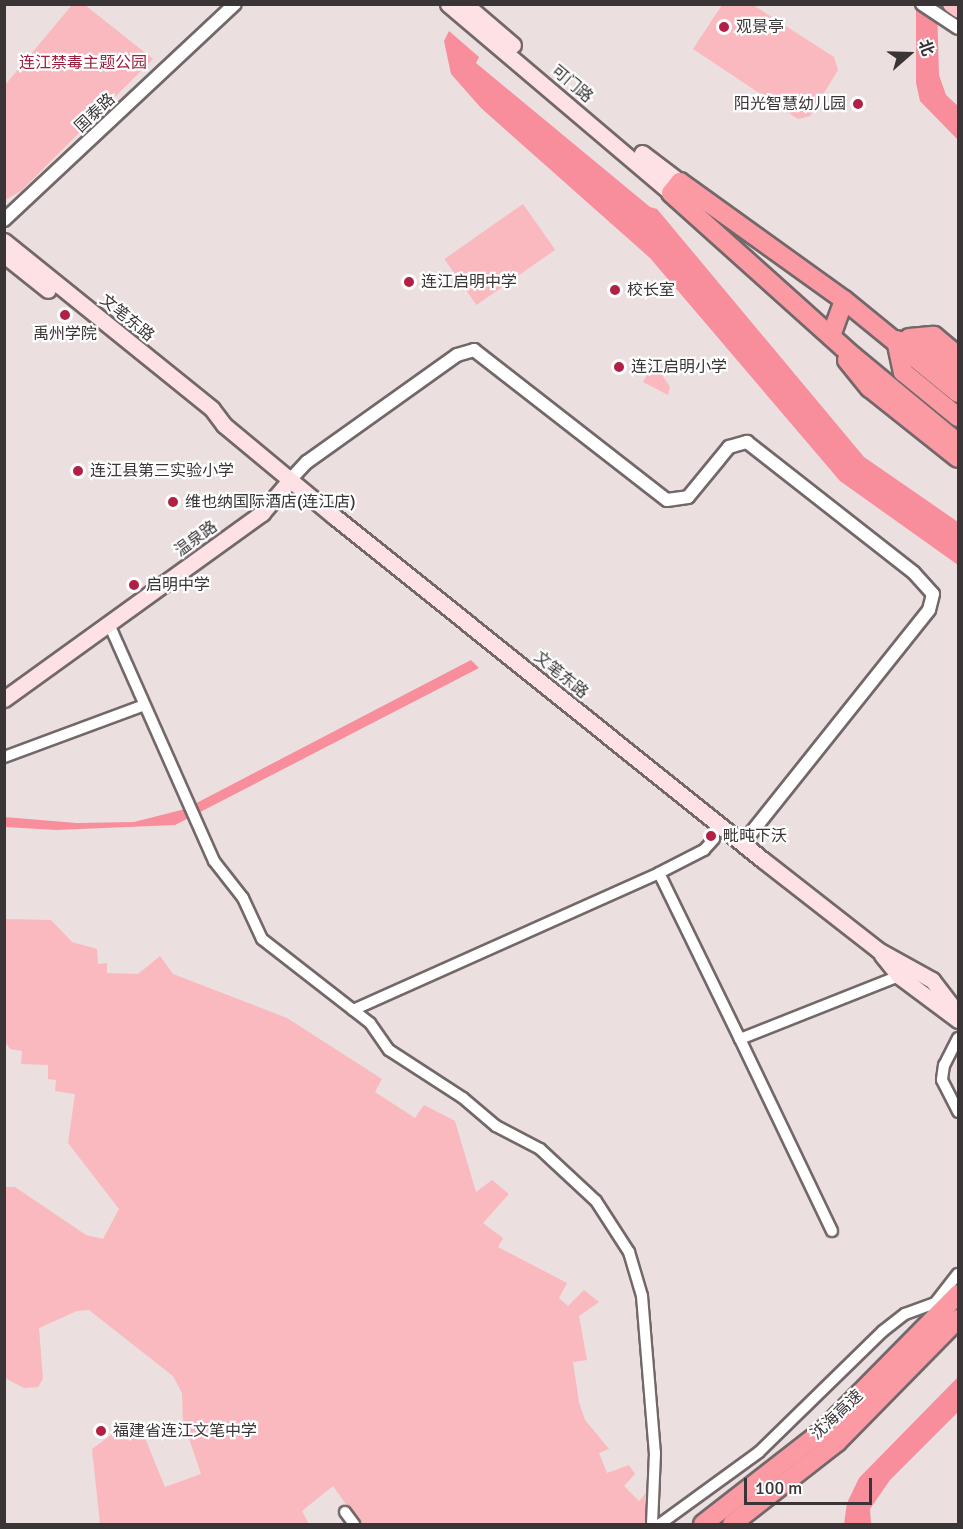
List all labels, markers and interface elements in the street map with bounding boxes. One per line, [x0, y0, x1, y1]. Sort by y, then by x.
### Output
place label: 观景亭 [736, 17, 784, 37]
marker: 观景亭 [717, 20, 731, 34]
north arrow [879, 24, 939, 84]
text: 北 [914, 37, 938, 59]
park label: 连江禁毒主题公园 [19, 53, 147, 73]
street label: 可门路 [547, 61, 597, 107]
street label: 国泰路 [71, 90, 119, 136]
place label: 阳光智慧幼儿园 [734, 94, 846, 114]
marker: 阳光智慧幼儿园 [851, 97, 865, 111]
place label: 连江启明中学 [421, 272, 517, 292]
marker: 连江启明中学 [402, 275, 416, 289]
place label: 校长室 [627, 280, 675, 300]
marker: 校长室 [608, 283, 622, 297]
street label: 文笔东路 [96, 290, 158, 346]
marker: 禹州学院 [58, 308, 72, 322]
place label: 禹州学院 [33, 324, 97, 344]
place label: 连江启明小学 [631, 357, 727, 377]
marker: 连江启明小学 [612, 360, 626, 374]
place label: 连江县第三实验小学 [90, 461, 234, 481]
marker: 连江县第三实验小学 [71, 464, 85, 478]
place label: 维也纳国际酒店(连江店) [185, 492, 356, 512]
marker: 维也纳国际酒店(连江店) [166, 495, 180, 509]
street label: 温泉路 [171, 517, 221, 561]
place label: 启明中学 [146, 575, 210, 595]
marker: 启明中学 [127, 578, 141, 592]
street label: 文笔东路 [530, 647, 592, 703]
place label: 毗旽下沃 [723, 826, 787, 846]
marker: 毗旽下沃 [704, 829, 718, 843]
street label: 沈海高速 [807, 1386, 867, 1444]
place label: 福建省连江文笔中学 [113, 1421, 257, 1441]
marker: 福建省连江文笔中学 [94, 1424, 108, 1438]
scale bar [747, 1466, 874, 1504]
text: 100 m [755, 1477, 802, 1499]

